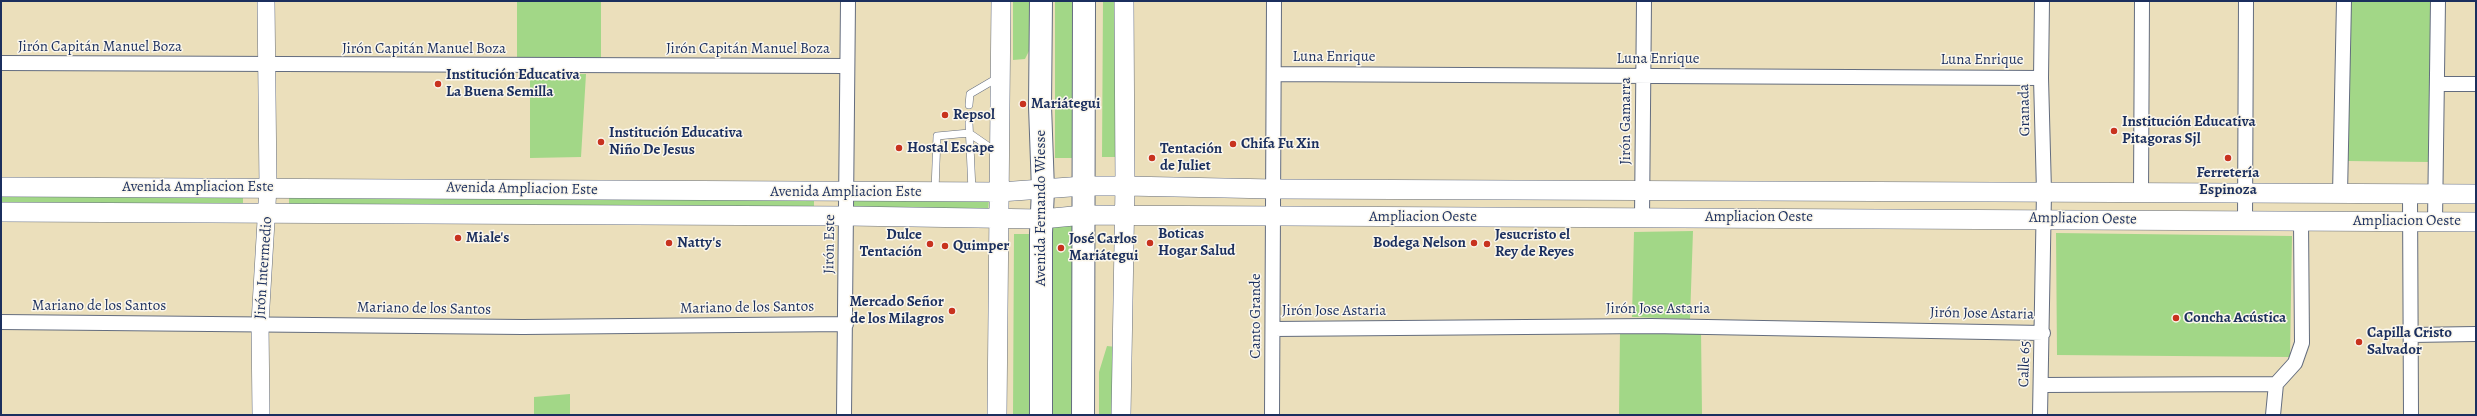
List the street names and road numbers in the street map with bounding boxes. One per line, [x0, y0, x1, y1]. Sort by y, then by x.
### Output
street label: Jirón Capitán Manuel Boza [18, 38, 182, 56]
street label: Jirón Capitán Manuel Boza [342, 40, 506, 58]
street label: Jirón Capitán Manuel Boza [666, 40, 830, 58]
street label: Luna Enrique [1292, 48, 1376, 66]
street label: Luna Enrique [1616, 50, 1700, 68]
street label: Luna Enrique [1940, 51, 2024, 69]
street label: Jirón Gamarra [1617, 77, 1635, 165]
street label: Granada [2016, 84, 2034, 136]
street label: Avenida Fernando Wiesse [1032, 130, 1050, 286]
street label: Avenida Ampliacion Este [122, 178, 274, 196]
street label: Avenida Ampliacion Este [446, 179, 598, 199]
street label: Avenida Ampliacion Este [770, 183, 922, 201]
street label: Ampliacion Oeste [1369, 208, 1477, 226]
street label: Ampliacion Oeste [1705, 208, 1813, 226]
street label: Ampliacion Oeste [2029, 209, 2137, 229]
street label: Ampliacion Oeste [2353, 212, 2461, 230]
street label: Jirón Este [820, 214, 840, 274]
street label: Jirón Intermedio [251, 216, 277, 320]
street label: Canto Grande [1247, 273, 1265, 359]
street label: Mariano de los Santos [32, 297, 166, 315]
street label: Mariano de los Santos [680, 298, 814, 318]
street label: Mariano de los Santos [357, 299, 491, 319]
street label: Jirón Jose Astaria [1606, 300, 1710, 318]
street label: Jirón Jose Astaria [1282, 302, 1386, 320]
street label: Jirón Jose Astaria [1930, 304, 2034, 324]
street label: Calle 65 [2015, 340, 2035, 388]

